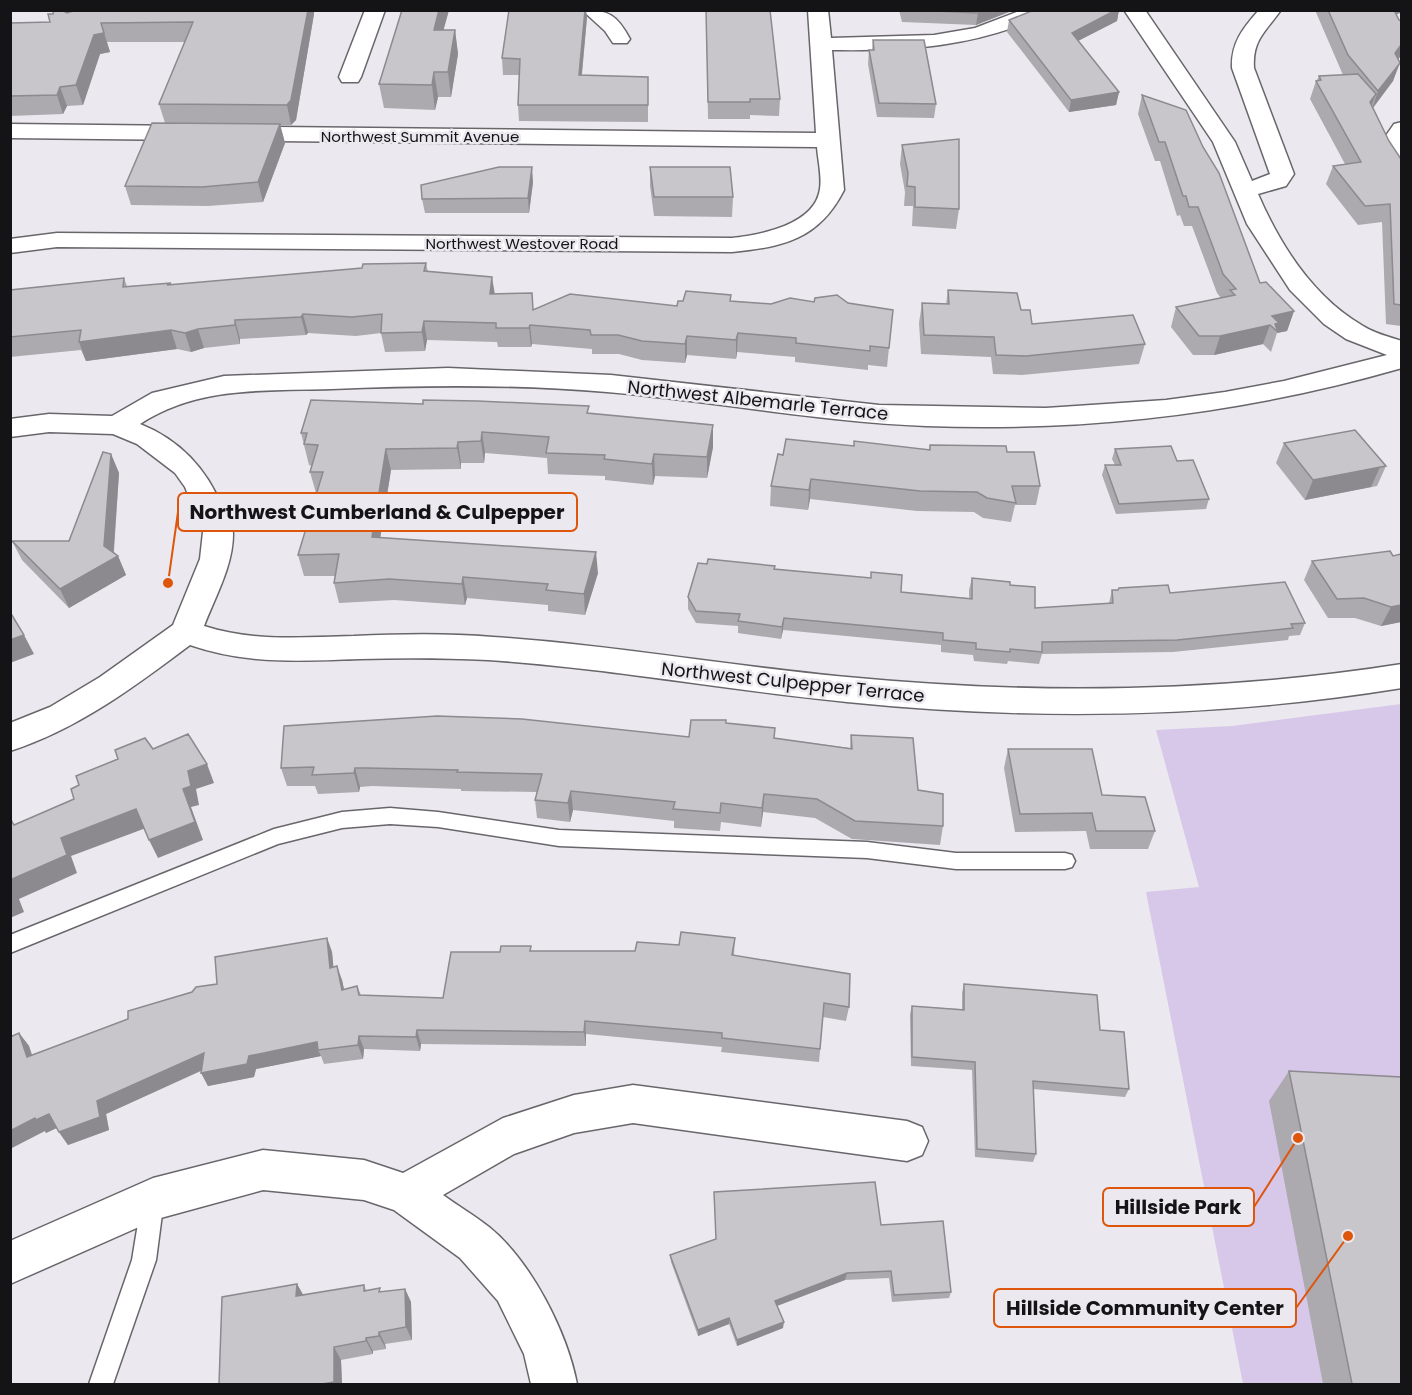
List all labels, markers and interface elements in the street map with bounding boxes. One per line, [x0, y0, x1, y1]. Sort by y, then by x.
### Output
street label: Northwest Summit Avenue [321, 126, 519, 147]
street label: Northwest Westover Road [426, 233, 618, 254]
street label: Northwest Albemarle Terrace [626, 374, 890, 426]
callout: Northwest Cumberland & Culpepper [178, 493, 577, 531]
text: Northwest Cumberland & Culpepper [190, 498, 565, 526]
street label: Northwest Culpepper Terrace [660, 656, 926, 708]
callout: Hillside Park [1103, 1188, 1254, 1226]
text: Hillside Park [1115, 1193, 1242, 1221]
callout: Hillside Community Center [994, 1289, 1296, 1327]
text: Hillside Community Center [1006, 1294, 1284, 1322]

